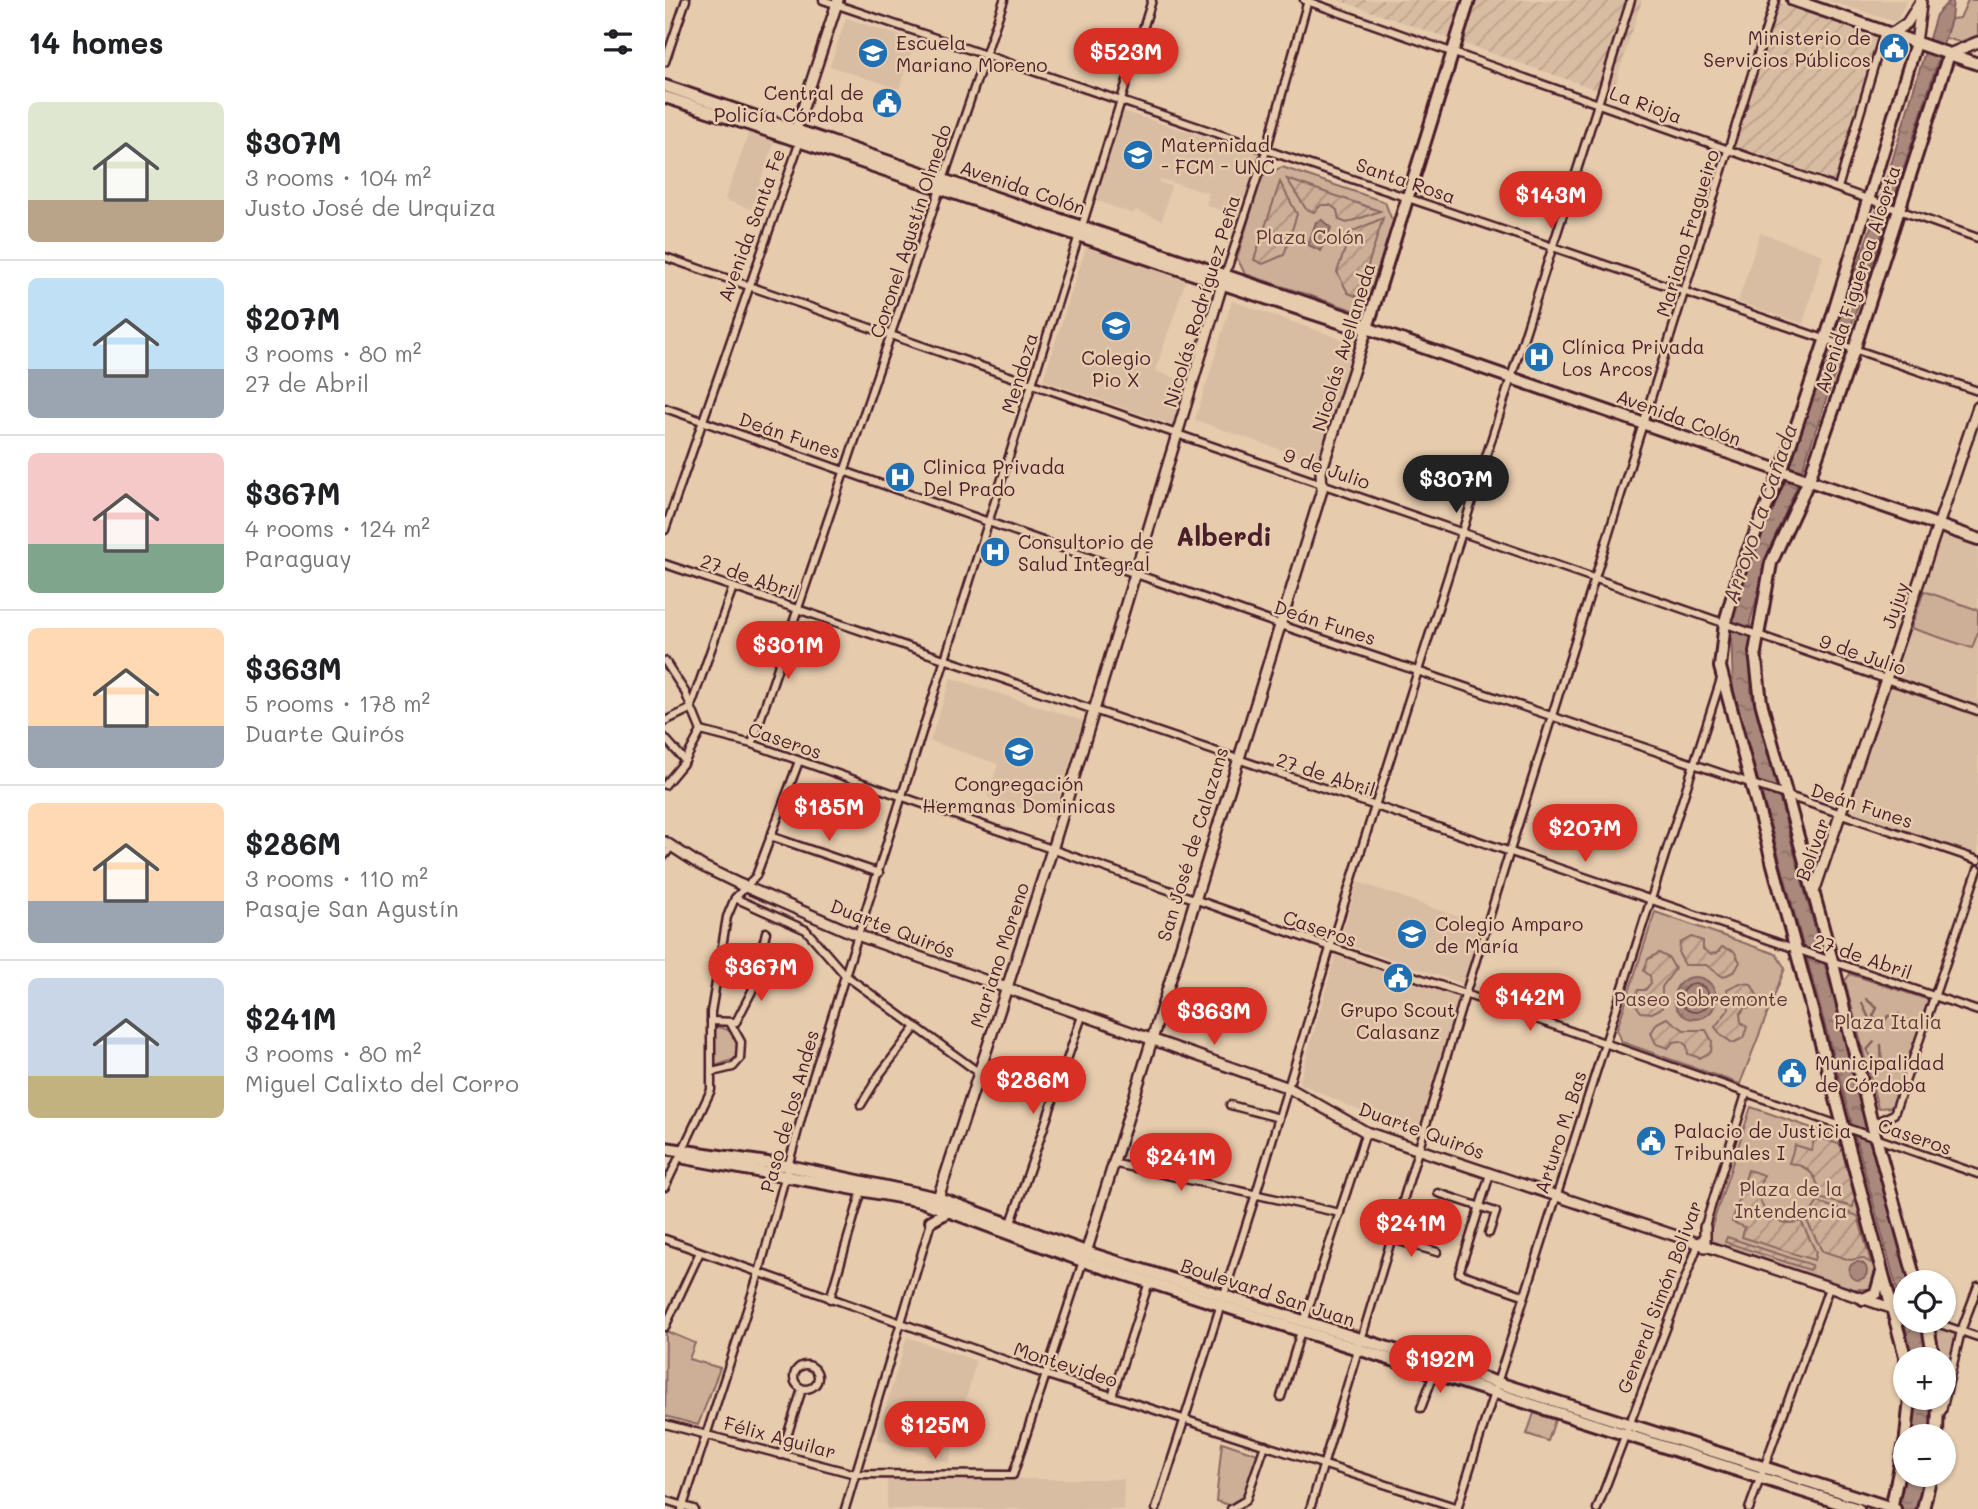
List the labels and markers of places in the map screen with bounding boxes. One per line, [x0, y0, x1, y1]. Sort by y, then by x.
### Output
place label: Ministerio de Servicios Públicos [1703, 25, 1871, 72]
pin: $523M [1077, 28, 1175, 88]
place label: Escuela Mariano Moreno [896, 30, 1048, 77]
public building icon: Ministerio de Servicios Públicos [1877, 31, 1911, 65]
school or university icon: Escuela Mariano Moreno [856, 36, 890, 70]
place label: Central de Policía Córdoba [714, 80, 864, 127]
public building icon: Central de Policía Córdoba [870, 86, 904, 120]
place label: Maternidad - FCM - UNC [1161, 132, 1275, 179]
school or university icon: Maternidad - FCM - UNC [1121, 138, 1155, 172]
pin: $143M [1502, 172, 1600, 231]
school or university icon: Colegio Pio X [1099, 309, 1133, 343]
place label: Clínica Privada Los Arcos [1562, 334, 1704, 381]
hospital icon: Clínica Privada Los Arcos [1522, 340, 1556, 374]
place label: Colegio Pio X [1081, 345, 1151, 392]
place label: Clinica Privada Del Prado [923, 454, 1065, 501]
pin: $307M [1407, 456, 1505, 515]
hospital icon: Clinica Privada Del Prado [883, 460, 917, 494]
place label: Consultorio de Salud Integral [1018, 529, 1154, 576]
hospital icon: Consultorio de Salud Integral [978, 535, 1012, 569]
pin: $301M [739, 622, 837, 681]
school or university icon: Congregación Hermanas Dominicas [1002, 735, 1036, 769]
place label: Congregación Hermanas Dominicas [922, 771, 1116, 818]
pin: $185M [780, 784, 878, 843]
pin: $207M [1536, 804, 1634, 864]
place label: Colegio Amparo de María [1435, 911, 1583, 958]
school or university icon: Colegio Amparo de María [1395, 917, 1429, 951]
pin: $367M [712, 944, 810, 1003]
public building icon: Grupo Scout Calasanz [1381, 961, 1415, 995]
pin: $142M [1481, 974, 1579, 1033]
pin: $363M [1165, 988, 1263, 1047]
place label: Grupo Scout Calasanz [1341, 997, 1455, 1044]
place label: Municipalidad de Córdoba [1815, 1050, 1944, 1097]
pin: $286M [984, 1056, 1082, 1116]
public building icon: Municipalidad de Córdoba [1775, 1056, 1809, 1090]
place label: Palacio de Justicia Tribunales I [1674, 1118, 1851, 1165]
public building icon: Palacio de Justicia Tribunales I [1634, 1124, 1668, 1158]
pin: $241M [1132, 1134, 1230, 1193]
pin: $241M [1362, 1200, 1460, 1259]
pin: $192M [1391, 1336, 1489, 1395]
pin: $125M [886, 1402, 984, 1461]

